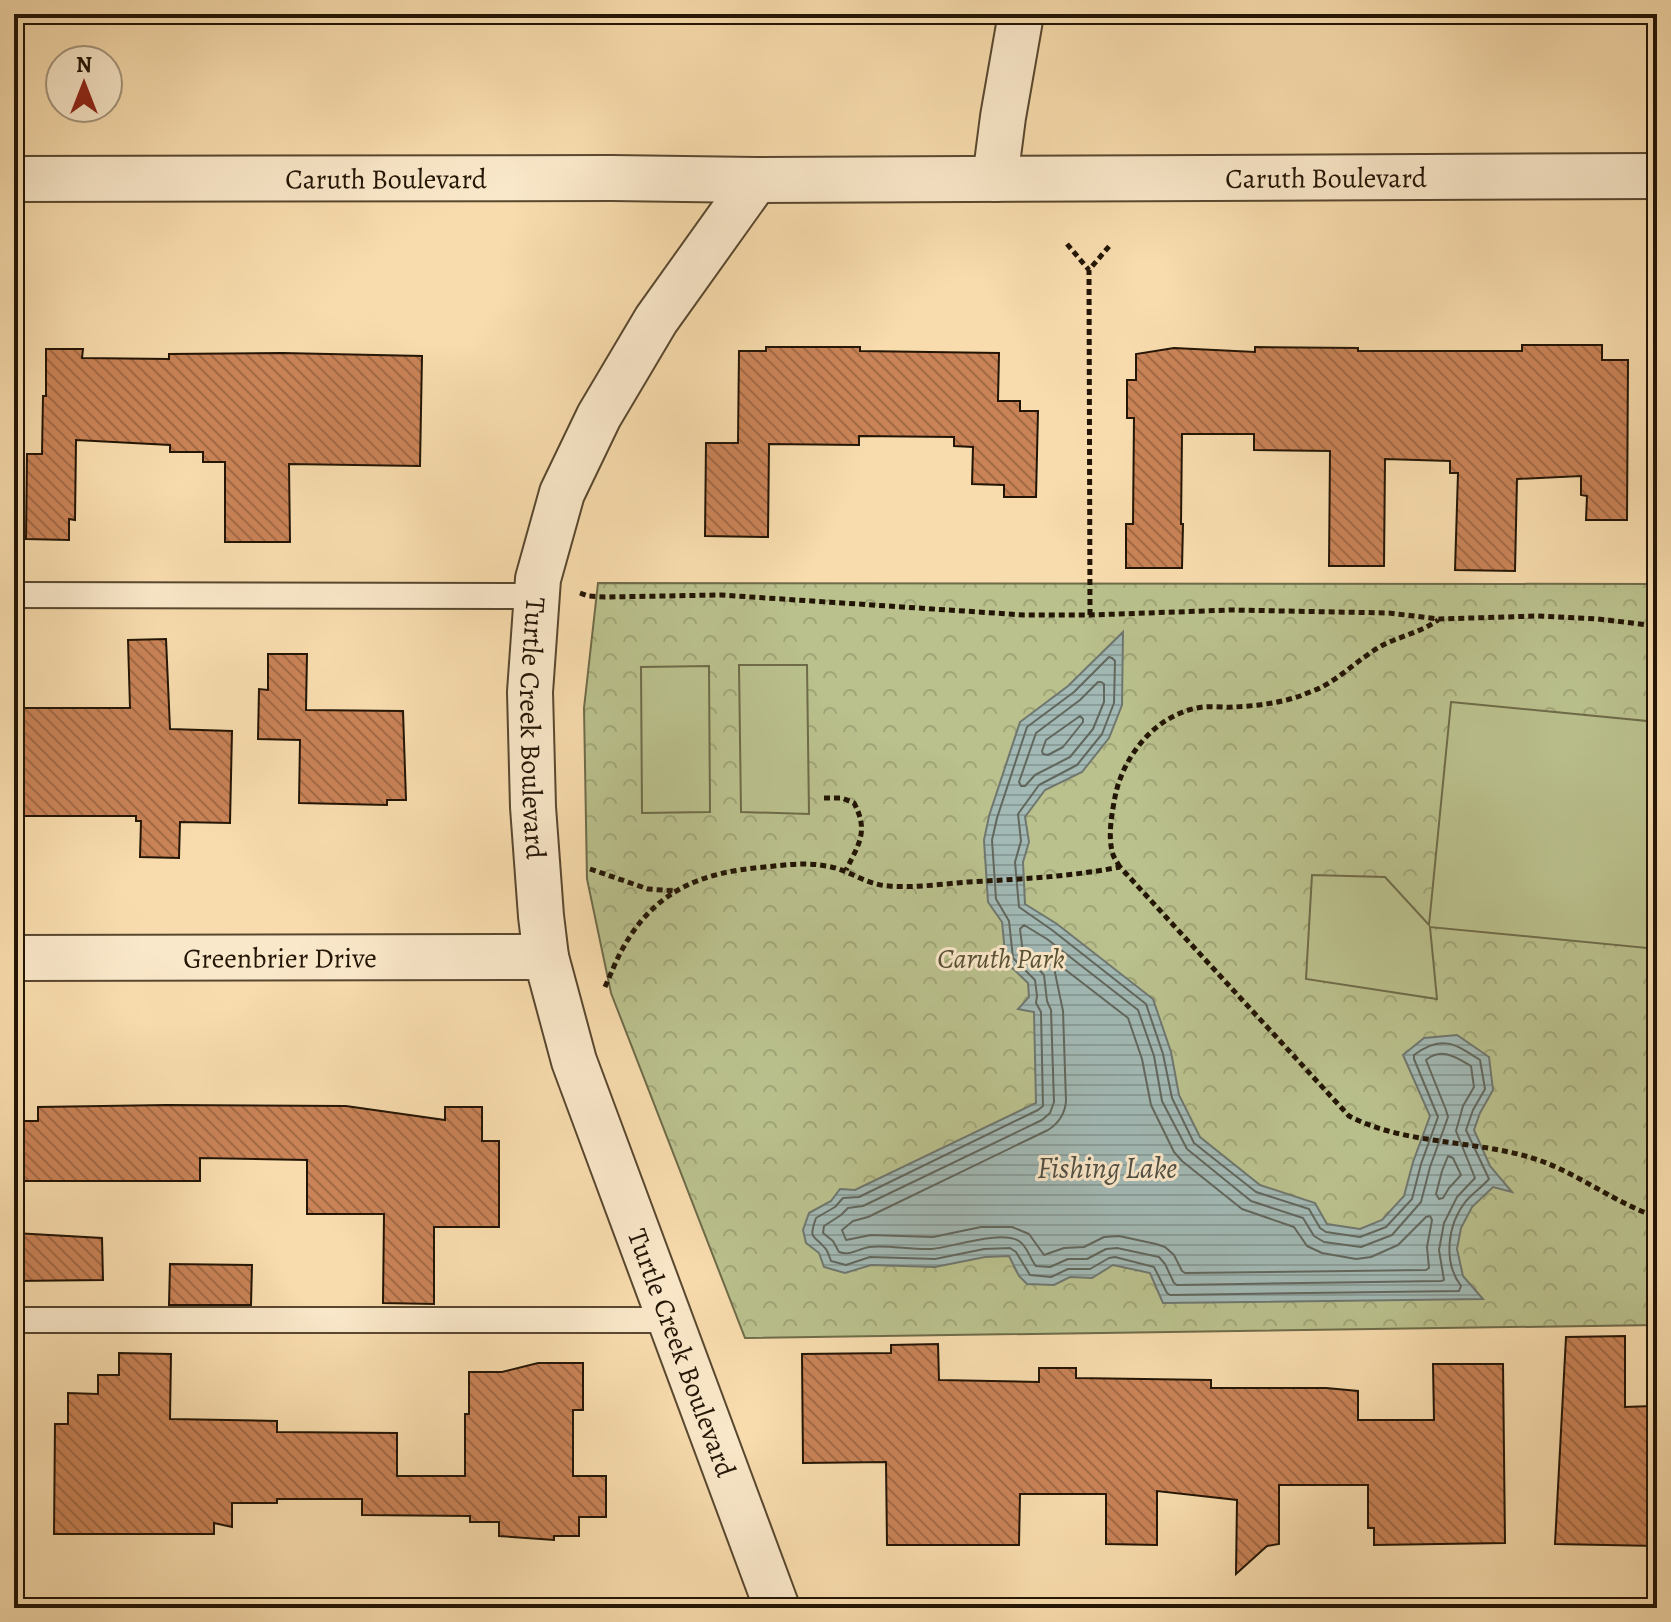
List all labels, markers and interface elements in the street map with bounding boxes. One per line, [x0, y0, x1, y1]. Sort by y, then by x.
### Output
north arrow [44, 44, 124, 124]
text: N [76, 50, 92, 80]
street label: Caruth Boulevard [1225, 159, 1428, 198]
street label: Caruth Boulevard [285, 160, 488, 199]
street label: Turtle Creek Boulevard [510, 596, 555, 862]
street label: Greenbrier Drive [183, 939, 377, 978]
park label: Caruth Park [937, 940, 1065, 978]
water label: Fishing Lake [1037, 1148, 1177, 1188]
street label: Turtle Creek Boulevard [618, 1223, 745, 1483]

